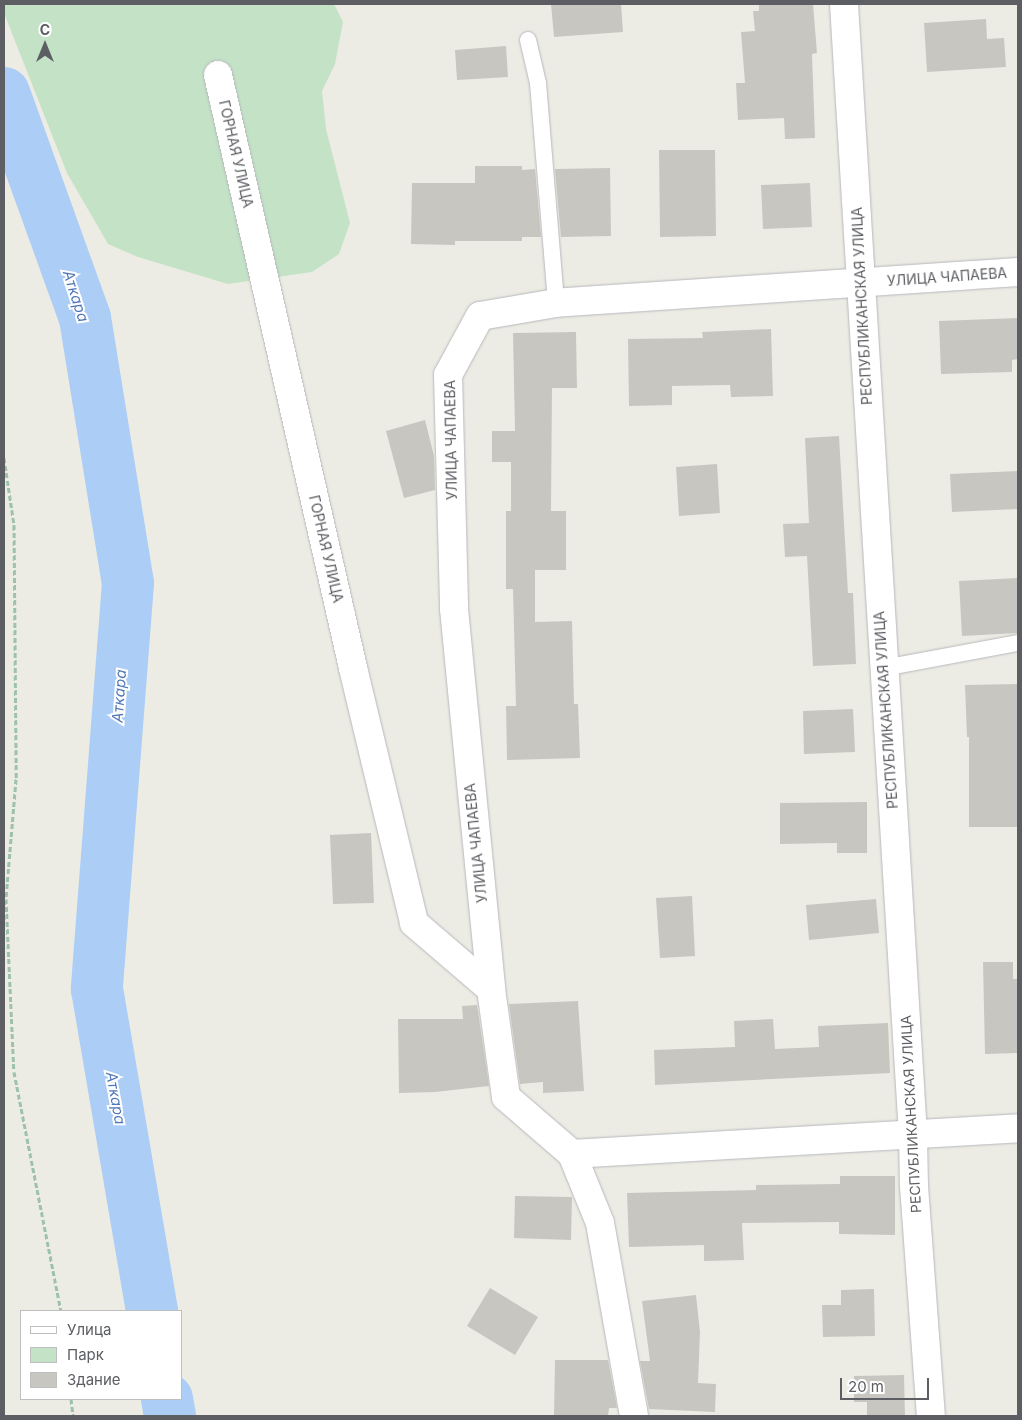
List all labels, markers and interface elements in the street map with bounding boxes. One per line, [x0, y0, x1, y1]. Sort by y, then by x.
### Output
north arrow [20, 20, 70, 70]
text: С [40, 21, 50, 38]
street label: ГОРНАЯ УЛИЦА [215, 99, 257, 209]
street label: РЕСПУБЛИКАНСКАЯ УЛИЦА [848, 207, 876, 405]
street label: УЛИЦА ЧАПАЕВА [886, 264, 1008, 290]
water label: Аткара [59, 268, 93, 324]
street label: УЛИЦА ЧАПАЕВА [442, 380, 460, 500]
street label: ГОРНАЯ УЛИЦА [305, 494, 347, 604]
street label: РЕСПУБЛИКАНСКАЯ УЛИЦА [871, 611, 901, 809]
water label: Аткара [108, 669, 130, 723]
street label: УЛИЦА ЧАПАЕВА [461, 782, 491, 904]
street label: РЕСПУБЛИКАНСКАЯ УЛИЦА [897, 1015, 925, 1213]
water label: Аткара [103, 1070, 129, 1126]
legend [20, 1310, 182, 1400]
text: Улица [67, 1320, 111, 1339]
text: Парк [67, 1345, 104, 1364]
scale bar [842, 1368, 931, 1400]
text: Здание [67, 1370, 121, 1389]
text: 20 m [848, 1377, 884, 1396]

